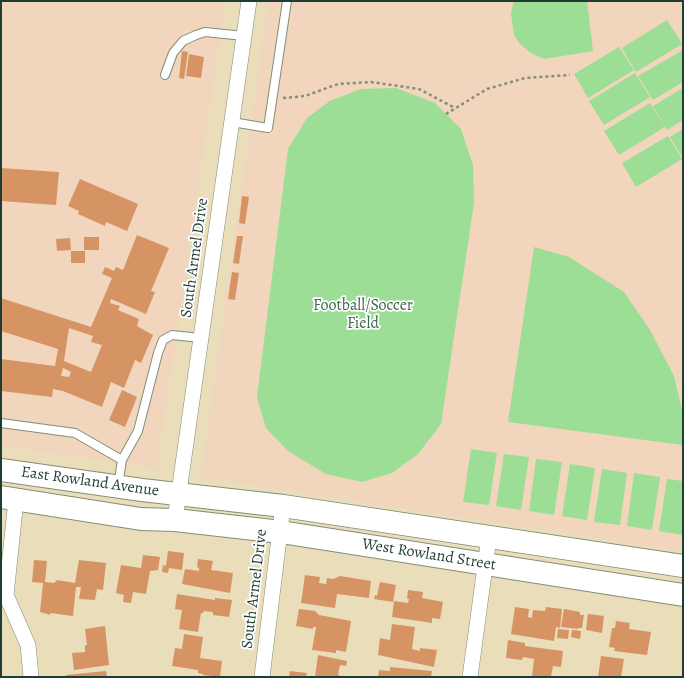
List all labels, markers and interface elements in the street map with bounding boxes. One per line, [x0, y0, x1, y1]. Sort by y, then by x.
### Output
street label: South Armel Drive [177, 197, 213, 319]
park label: Football/Soccer Field [313, 296, 413, 334]
street label: East Rowland Avenue [20, 463, 160, 501]
street label: South Armel Drive [238, 528, 272, 650]
street label: West Rowland Street [361, 535, 497, 575]

